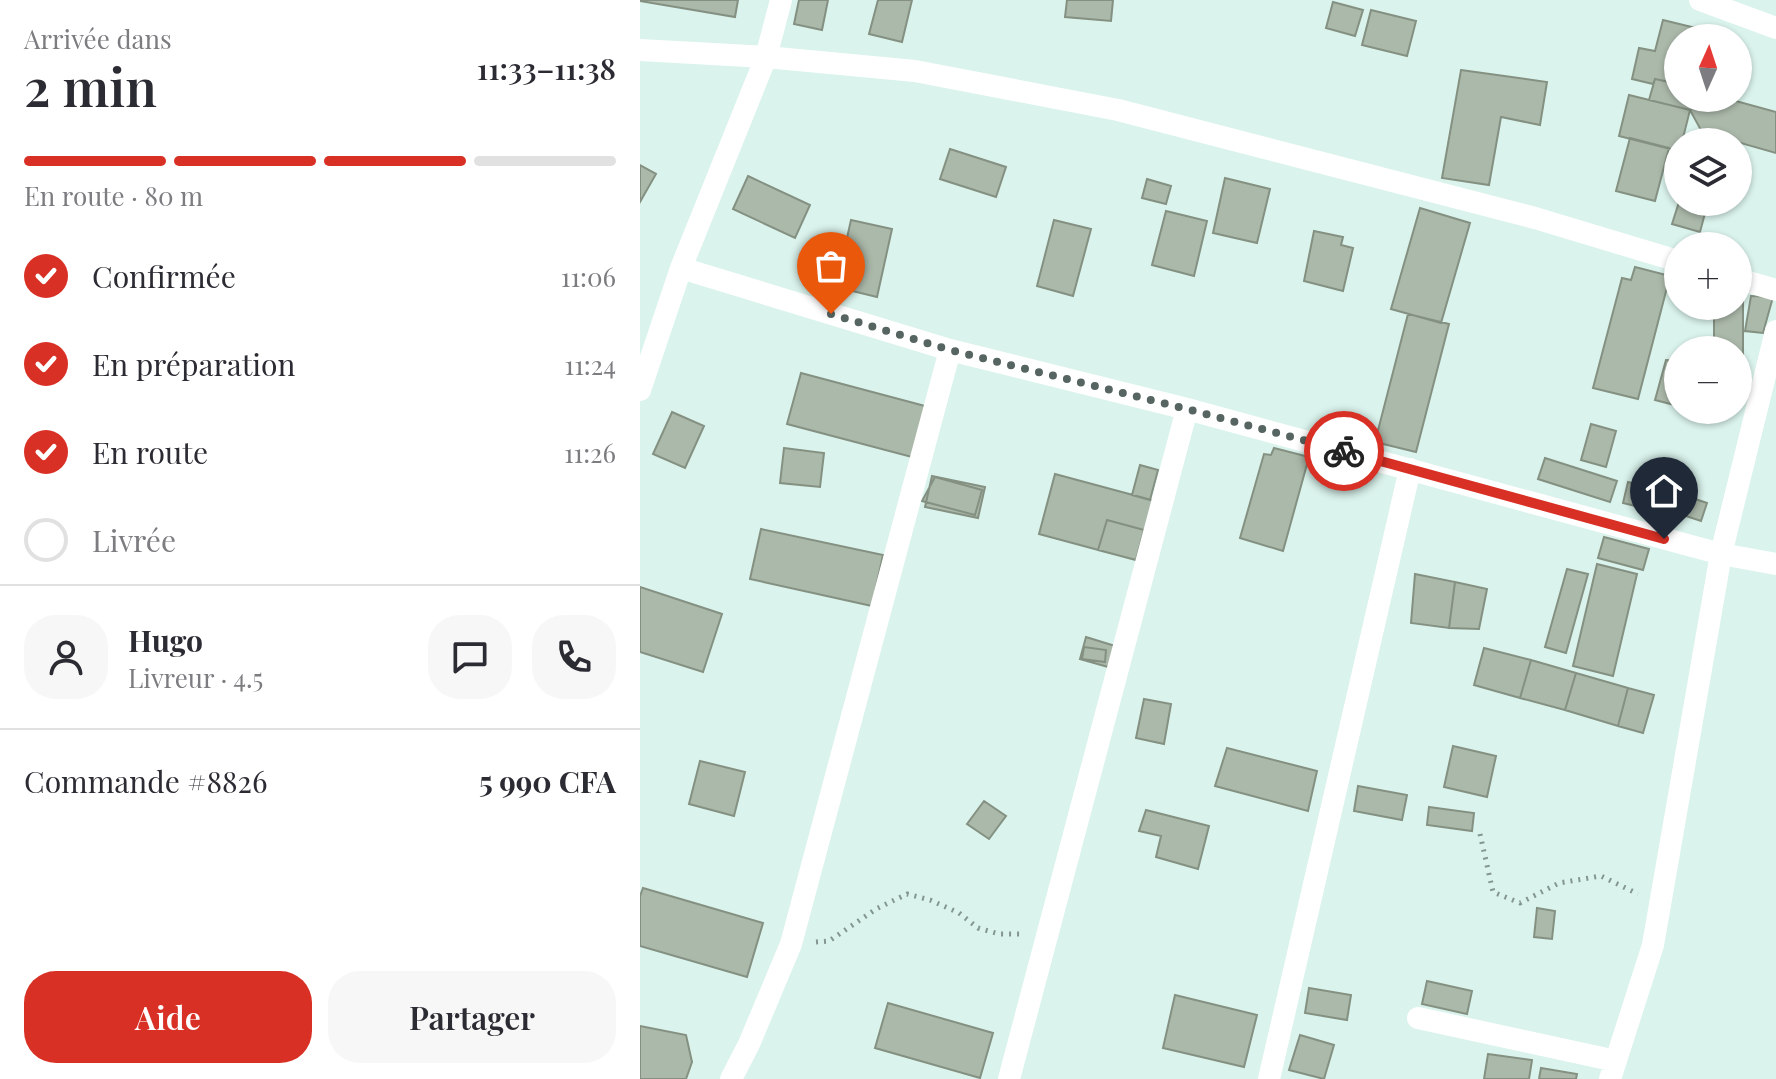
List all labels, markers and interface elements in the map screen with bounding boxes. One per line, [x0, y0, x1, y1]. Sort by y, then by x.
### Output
text: Arrivée dans [24, 21, 172, 56]
north arrow [1664, 24, 1752, 112]
map controls [1664, 24, 1752, 424]
text: 11:33–11:38 [477, 48, 616, 88]
text: 2 min [24, 51, 157, 120]
button: layers [1664, 128, 1752, 216]
text: En route · 80 m [24, 178, 203, 213]
pin [797, 232, 865, 314]
button: + [1664, 232, 1752, 320]
icon: bag [809, 244, 853, 288]
icon: check [24, 254, 68, 298]
text: Confirmée [92, 256, 236, 296]
text: 11:06 [561, 259, 616, 294]
button: − [1664, 336, 1752, 424]
icon: check [24, 342, 68, 386]
text: En préparation [92, 344, 295, 384]
text: 11:24 [565, 347, 616, 382]
courier [1304, 411, 1384, 491]
icon: bike [1322, 429, 1366, 473]
icon: check [24, 430, 68, 474]
text: En route [92, 432, 208, 472]
text: 11:26 [564, 435, 616, 470]
pin [1630, 457, 1698, 539]
icon: home [1642, 469, 1686, 513]
text: Livrée [92, 520, 176, 560]
button: person [24, 615, 108, 699]
button: chat [428, 615, 512, 699]
button: phone [532, 615, 616, 699]
text: Hugo [128, 620, 203, 660]
text: Livreur · 4.5 [128, 660, 263, 695]
text: Commande #8826 [24, 761, 267, 801]
text: 5 990 CFA [479, 761, 616, 801]
button: Aide [24, 971, 312, 1063]
button: Partager [328, 971, 616, 1063]

